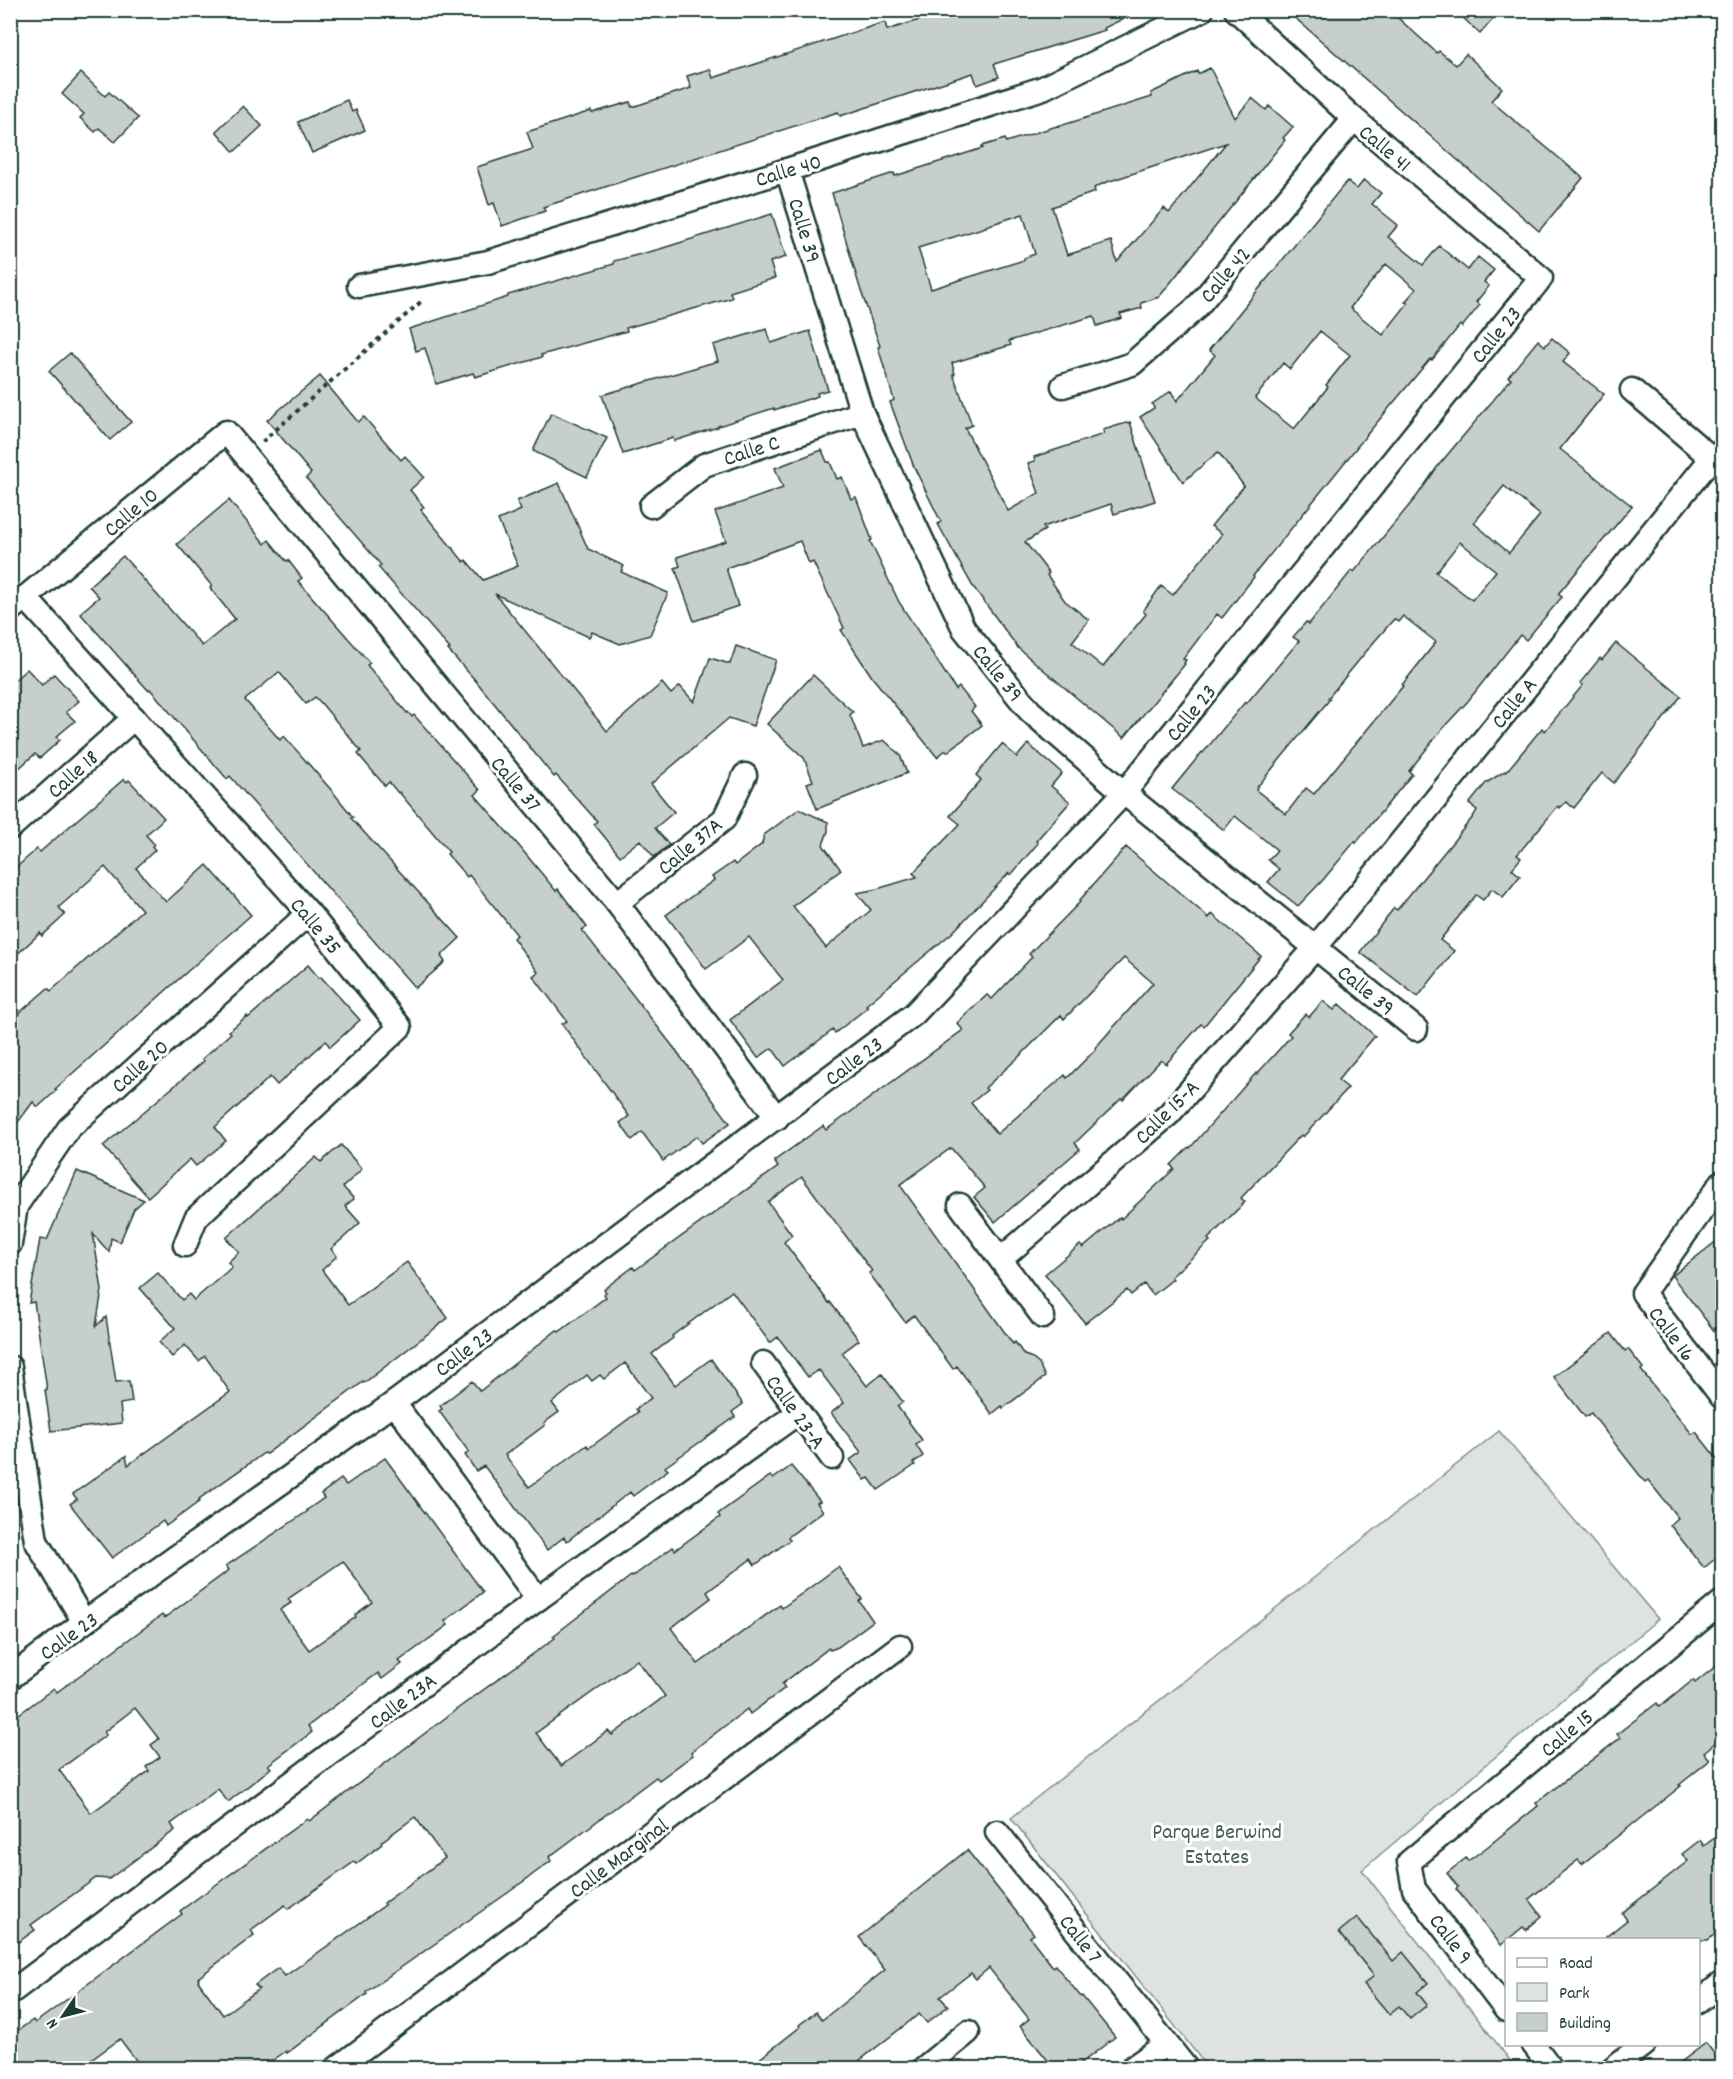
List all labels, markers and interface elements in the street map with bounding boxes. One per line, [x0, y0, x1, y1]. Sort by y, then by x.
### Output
street label: Calle 41 [1351, 118, 1417, 181]
street label: Calle 40 [752, 148, 826, 197]
street label: Calle 39 [778, 195, 827, 267]
street label: Calle 42 [1194, 241, 1259, 311]
street label: Calle 23 [1465, 301, 1530, 372]
street label: Calle C [720, 429, 784, 476]
street label: Calle 10 [98, 481, 166, 546]
street label: Calle 39 [963, 639, 1029, 710]
street label: Calle A [1485, 672, 1546, 737]
street label: Calle 23 [1160, 679, 1225, 750]
street label: Calle 18 [42, 744, 107, 807]
street label: Calle 37 [482, 751, 547, 820]
street label: Calle 37A [652, 811, 731, 884]
street label: Calle 35 [281, 892, 348, 963]
street label: Calle 39 [1329, 959, 1400, 1025]
street label: Calle 23 [820, 1031, 891, 1095]
street label: Calle 20 [106, 1033, 177, 1102]
street label: Calle 15-A [1129, 1074, 1208, 1153]
street label: Calle 16 [1639, 1301, 1701, 1369]
street label: Calle 23 [430, 1322, 501, 1386]
street label: Calle 23-A [757, 1369, 832, 1457]
street label: Calle 23 [34, 1606, 106, 1670]
street label: Calle 23A [364, 1667, 444, 1739]
street label: Calle 15 [1535, 1703, 1602, 1766]
street label: Calle Marginal [564, 1812, 676, 1907]
park label: Parque Berwind Estates [1152, 1818, 1282, 1874]
street label: Calle 9 [1420, 1908, 1479, 1972]
street label: Calle 7 [1050, 1909, 1108, 1971]
legend [1505, 1938, 1700, 2046]
text: Road [1559, 1952, 1593, 1977]
text: Park [1559, 1982, 1590, 2007]
north arrow [33, 1986, 93, 2046]
text: Building [1559, 2012, 1611, 2037]
text: N [41, 2013, 64, 2033]

